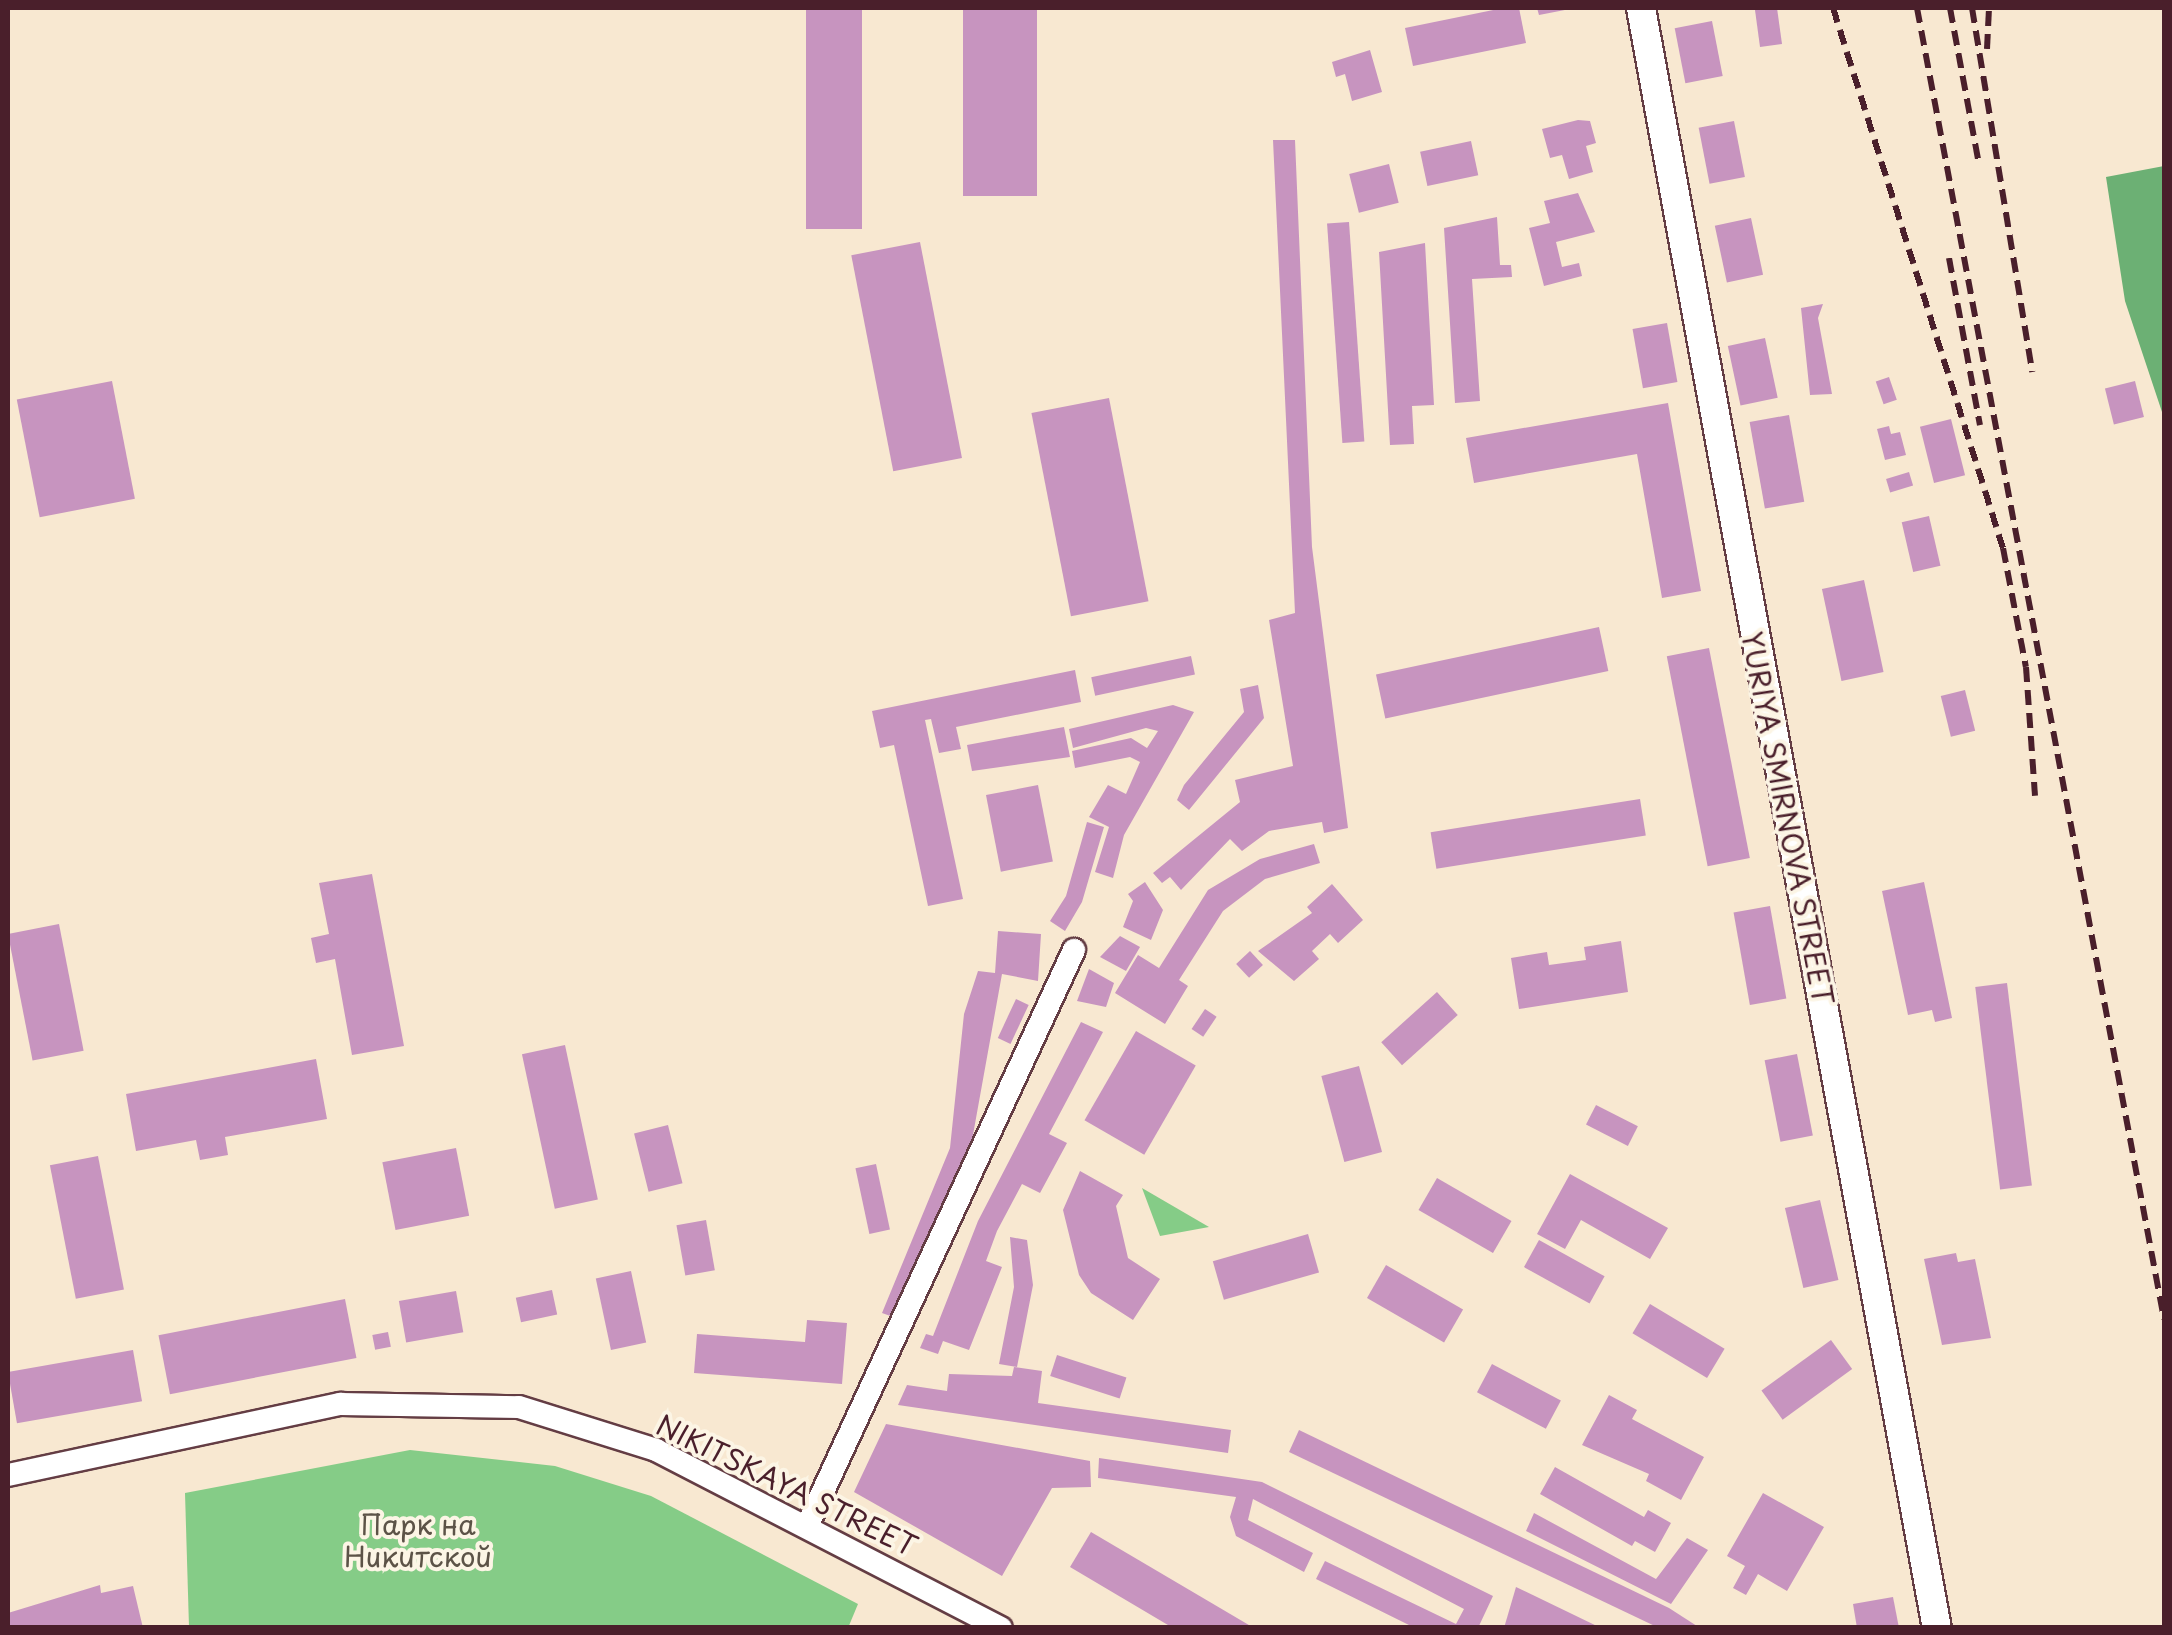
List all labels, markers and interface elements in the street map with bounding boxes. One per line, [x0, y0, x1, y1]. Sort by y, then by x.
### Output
street label: YURIYA SMIRNOVA STREET [1735, 626, 1841, 1010]
street label: NIKITSKAYA STREET [650, 1407, 924, 1563]
park label: Парк на Никитской [344, 1507, 492, 1573]

